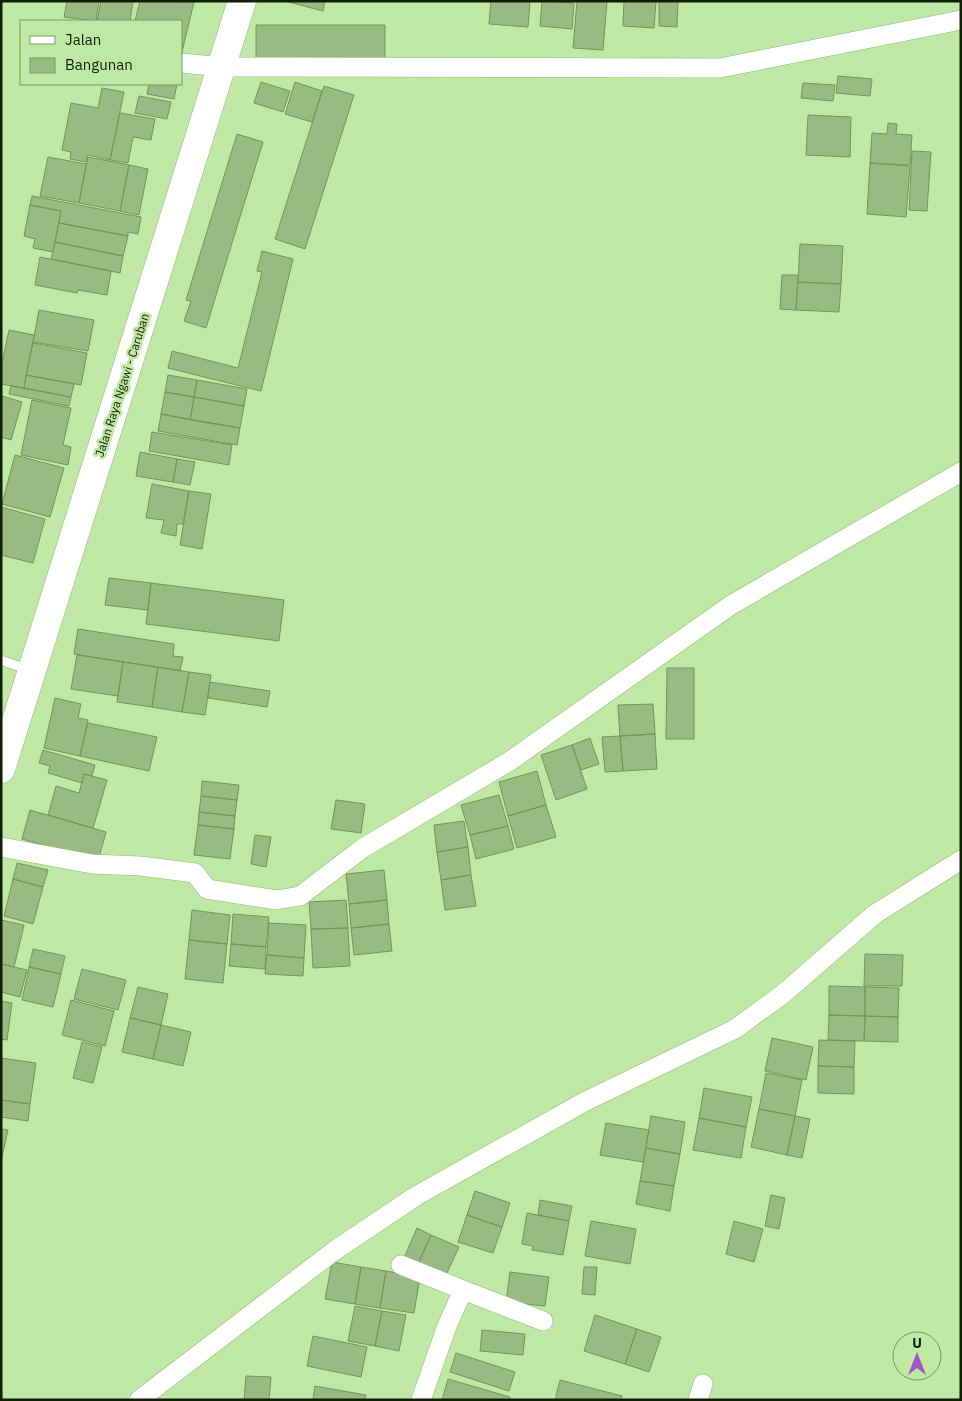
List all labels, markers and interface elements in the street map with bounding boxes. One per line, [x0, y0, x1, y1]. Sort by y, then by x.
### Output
legend [20, 20, 182, 85]
text: Jalan [65, 30, 101, 49]
text: Bangunan [65, 55, 133, 74]
street label: Jalan Raya Ngawi - Caruban [92, 311, 152, 459]
north arrow [892, 1331, 942, 1381]
text: U [912, 1334, 922, 1352]

